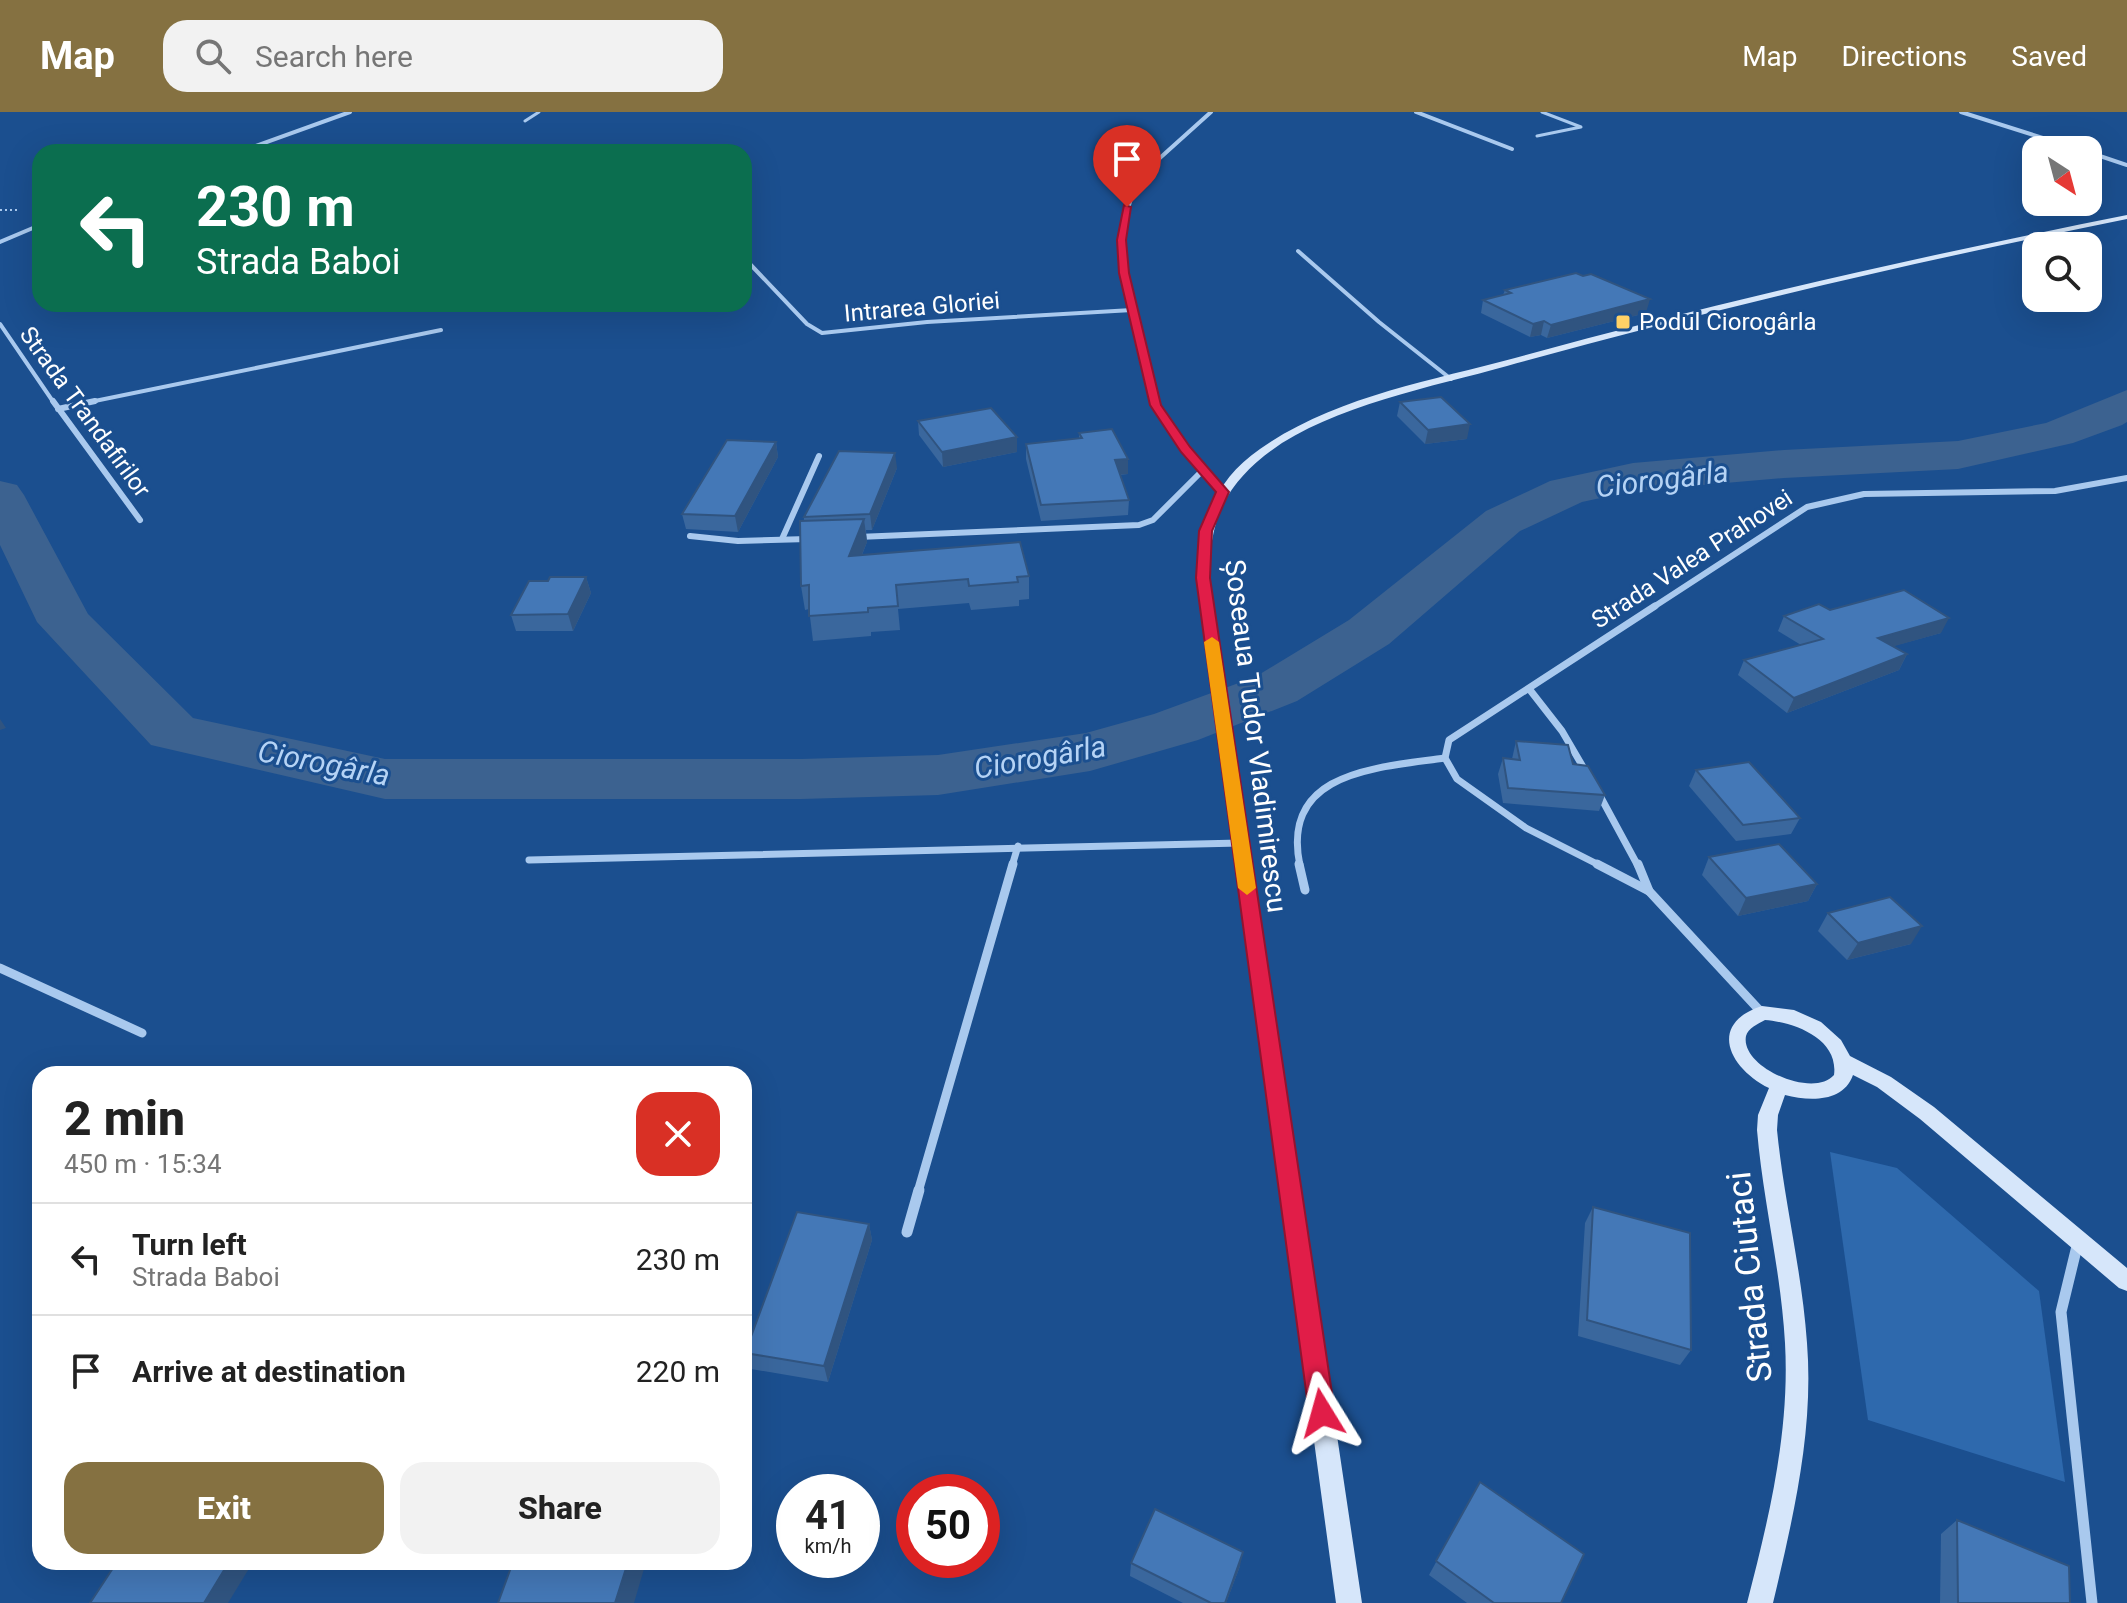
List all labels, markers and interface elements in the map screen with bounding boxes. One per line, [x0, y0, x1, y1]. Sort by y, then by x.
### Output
search box [163, 20, 723, 92]
text: Map [40, 34, 115, 78]
icon: search [191, 34, 235, 78]
text: Search here [255, 39, 413, 74]
text: Map [1742, 40, 1798, 73]
text: Directions [1842, 40, 1967, 73]
text: Saved [2011, 40, 2087, 73]
pin [1093, 125, 1161, 207]
north arrow [2022, 136, 2102, 216]
map controls [2022, 136, 2102, 312]
icon: arrive [1105, 137, 1149, 181]
text: 230 m [196, 174, 355, 240]
icon: left [64, 176, 168, 280]
button: search [2022, 232, 2102, 312]
text: Strada Baboi [196, 241, 401, 283]
street label: Intrarea Gloriei [843, 286, 1001, 328]
place label: Podul Ciorogârla [1639, 308, 1817, 336]
marker: Podul Ciorogârla [1614, 313, 1632, 331]
street label: Strada Trandafirilor [14, 321, 156, 503]
water label: Ciorogârla [1593, 453, 1731, 505]
street label: Strada Valea Prahovei [1587, 484, 1797, 634]
street label: Șoseaua Tudor Vladimirescu [1218, 557, 1294, 915]
water label: Ciorogârla [971, 728, 1109, 786]
water label: Ciorogârla [255, 733, 393, 793]
text: 2 min [64, 1090, 185, 1147]
button: close [636, 1092, 720, 1176]
text: 450 m · 15:34 [64, 1149, 222, 1179]
street label: Strada Ciutaci [1718, 1170, 1780, 1384]
text: Turn left [132, 1227, 247, 1262]
icon: left [64, 1237, 108, 1281]
text: 230 m [636, 1242, 720, 1277]
text: Strada Baboi [132, 1262, 280, 1292]
icon: arrive [64, 1349, 108, 1393]
text: Arrive at destination [132, 1354, 406, 1389]
text: 220 m [636, 1354, 720, 1389]
position arrow [1280, 1371, 1364, 1455]
button: Exit [64, 1462, 384, 1554]
button: Share [400, 1462, 720, 1554]
speed limit sign: 50 [896, 1474, 1000, 1578]
text: 41 [805, 1492, 851, 1539]
text: km/h [805, 1534, 851, 1558]

